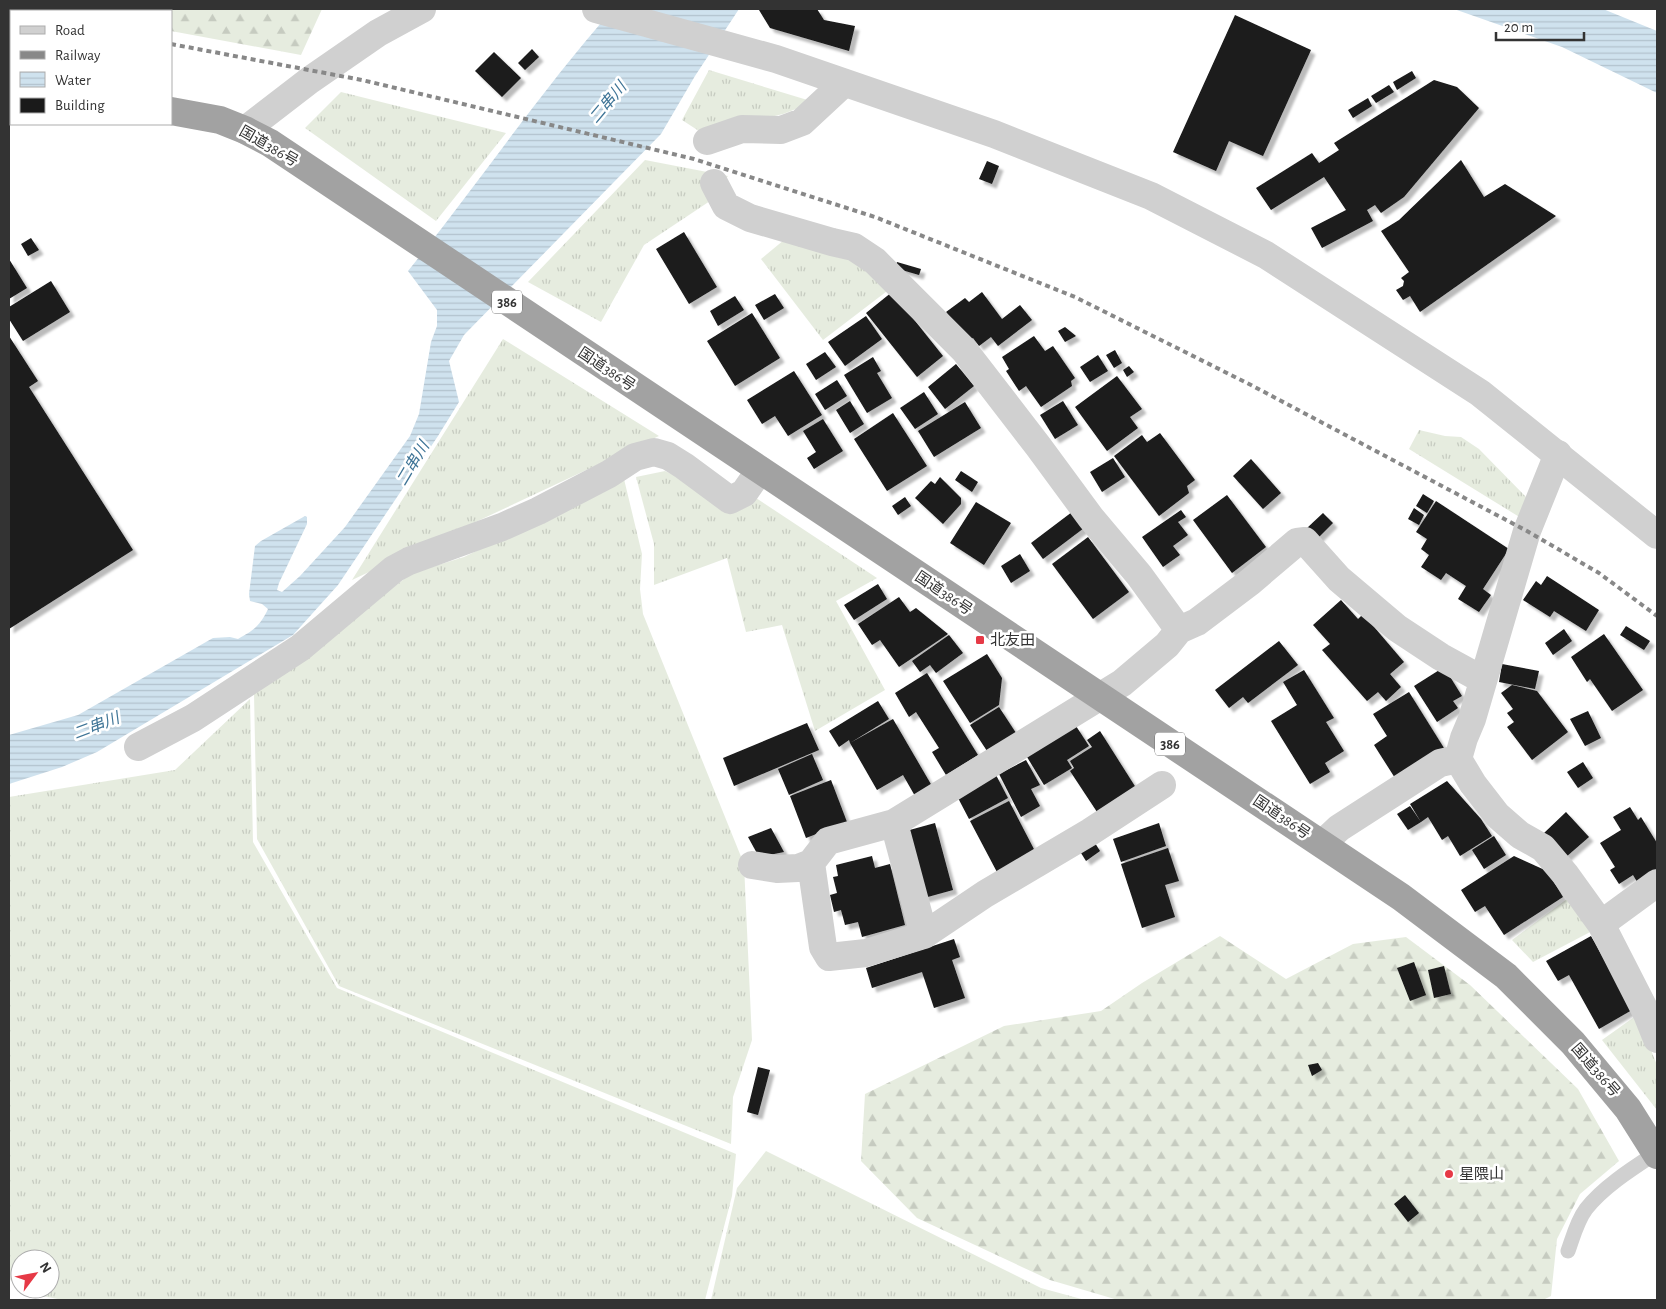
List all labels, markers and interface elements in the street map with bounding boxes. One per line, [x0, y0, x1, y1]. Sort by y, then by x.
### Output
legend [10, 10, 172, 125]
scale bar [1496, 10, 1584, 42]
text: 20 m [1504, 20, 1533, 35]
text: Road [55, 23, 85, 38]
text: Railway [55, 48, 101, 63]
text: Water [55, 73, 91, 88]
water label: 二串川 [585, 77, 631, 126]
text: Building [55, 98, 105, 113]
street label: 国道386号 [237, 123, 301, 169]
road number: 386 [492, 290, 522, 314]
street label: 国道386号 [575, 344, 639, 394]
water label: 二串川 [393, 437, 433, 488]
street label: 国道386号 [912, 568, 976, 618]
place label: 北友田 [990, 631, 1035, 648]
marker: 北友田 [974, 634, 986, 646]
water label: 二串川 [71, 708, 123, 742]
road number: 386 [1155, 732, 1185, 756]
street label: 国道386号 [1250, 792, 1314, 842]
street label: 国道386号 [1569, 1040, 1623, 1100]
place label: 星隈山 [1459, 1166, 1504, 1182]
marker: 星隈山 [1443, 1168, 1455, 1180]
north arrow [10, 1249, 60, 1299]
text: N [37, 1260, 54, 1275]

